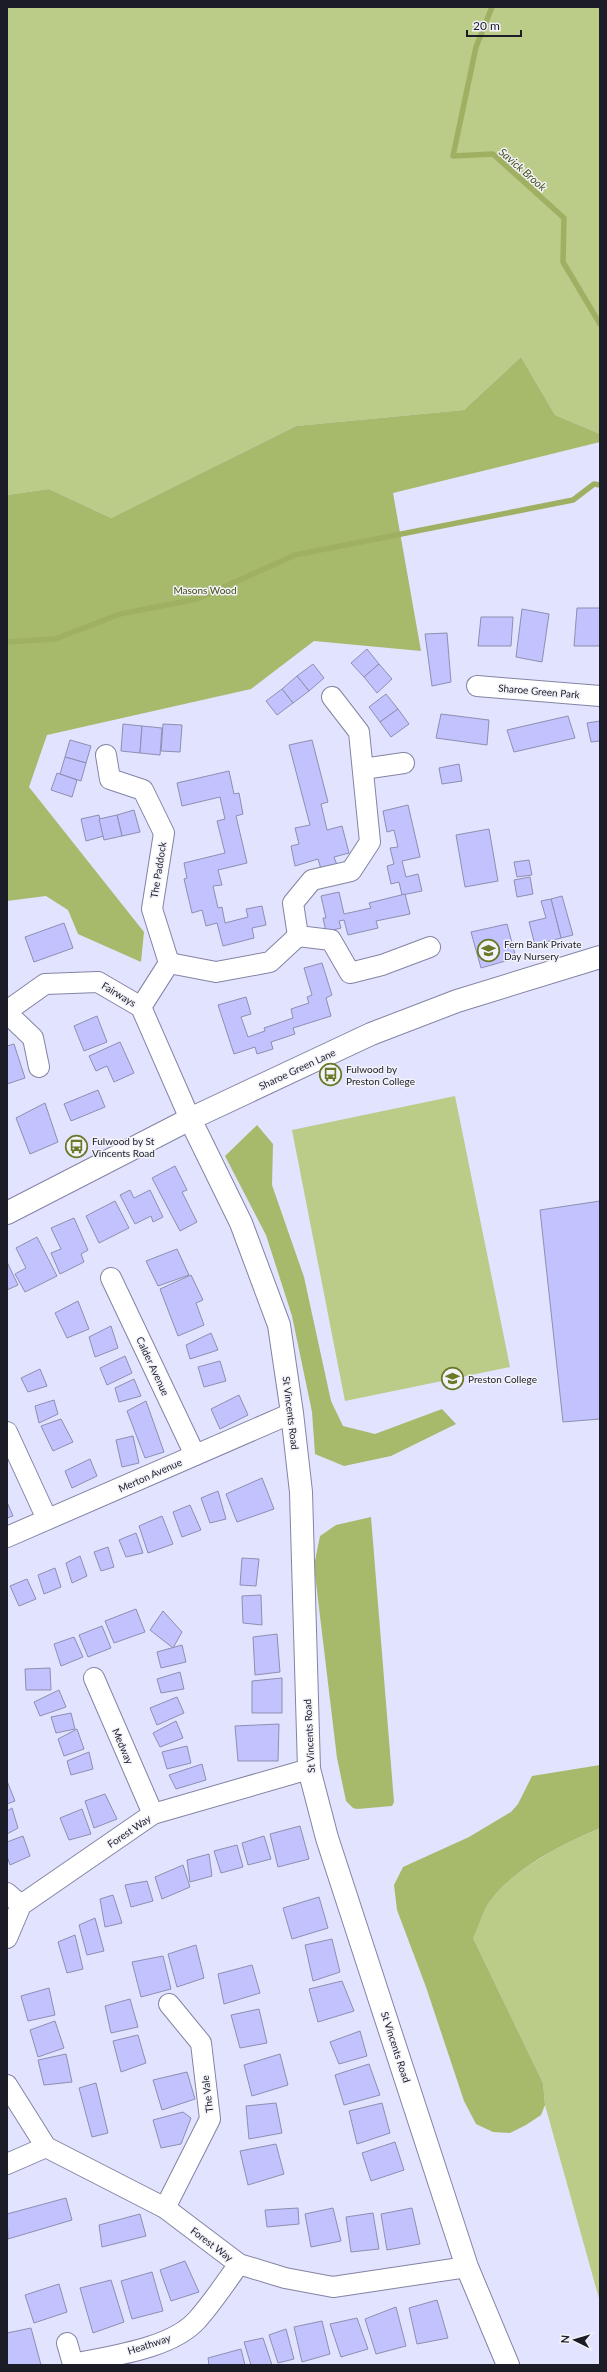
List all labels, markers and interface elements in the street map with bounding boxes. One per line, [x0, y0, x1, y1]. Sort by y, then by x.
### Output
scale bar [467, 12, 521, 38]
text: 20 m [473, 18, 500, 33]
water label: Savick Brook [497, 145, 550, 194]
park label: Masons Wood [173, 584, 237, 596]
street label: Sharoe Green Park [498, 681, 581, 701]
street label: The Paddock [148, 840, 169, 899]
school or university icon: Fern Bank Private Day Nursery [475, 937, 501, 963]
place label: Fern Bank Private Day Nursery [504, 938, 582, 962]
street label: Fairways [100, 979, 138, 1009]
street label: Sharoe Green Lane [257, 1046, 337, 1092]
bus stop icon: Fulwood by Preston College [317, 1062, 343, 1088]
place label: Fulwood by Preston College [346, 1063, 415, 1087]
bus stop icon: Fulwood by St Vincents Road [64, 1134, 90, 1160]
place label: Fulwood by St Vincents Road [92, 1135, 155, 1159]
street label: Calder Avenue [134, 1335, 172, 1397]
school or university icon: Preston College [440, 1366, 466, 1392]
place label: Preston College [468, 1373, 537, 1385]
street label: St Vincents Road [281, 1376, 301, 1450]
street label: Merton Avenue [116, 1456, 184, 1494]
street label: St Vincents Road [301, 1699, 317, 1773]
street label: Medway [110, 1726, 136, 1767]
street label: Forest Way [105, 1812, 154, 1850]
street label: St Vincents Road [379, 2010, 413, 2084]
street label: The Vale [199, 2075, 215, 2113]
street label: Forest Way [189, 2224, 236, 2264]
north arrow [555, 2320, 595, 2360]
street label: Heathway [126, 2331, 173, 2357]
text: N [558, 2334, 571, 2344]

